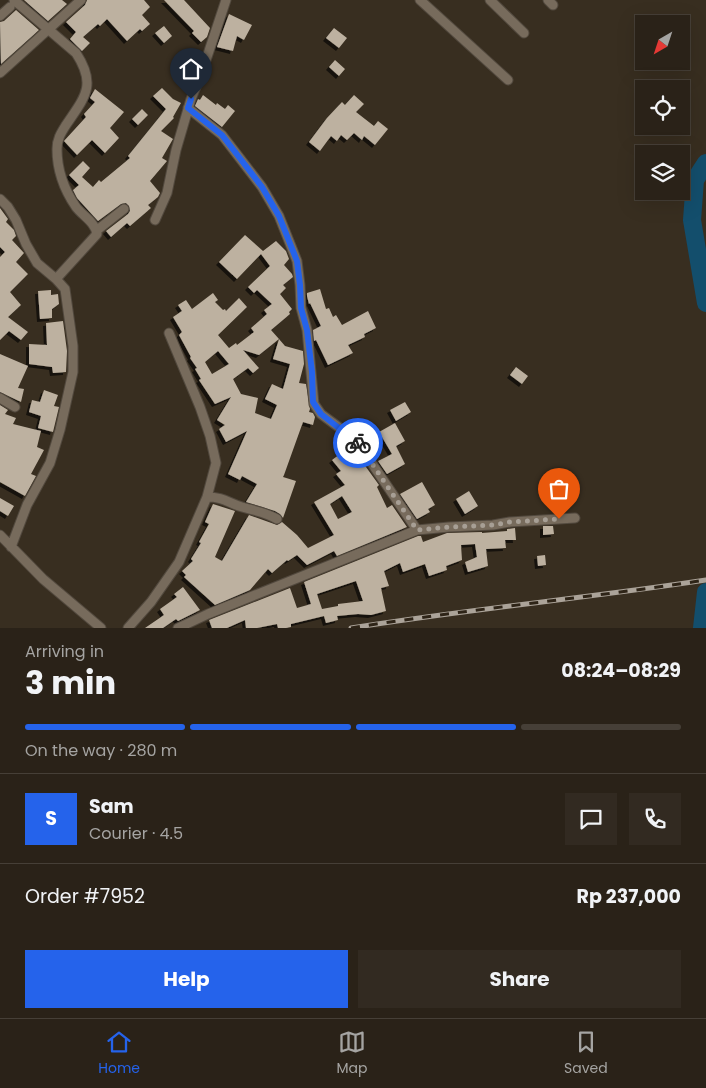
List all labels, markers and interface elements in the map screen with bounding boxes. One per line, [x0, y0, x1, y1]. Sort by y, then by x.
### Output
north arrow [635, 15, 690, 70]
map controls [635, 15, 690, 200]
pin [170, 48, 212, 99]
icon: home [177, 55, 205, 83]
button: locate [635, 80, 690, 135]
button: layers [635, 145, 690, 200]
courier [333, 418, 383, 468]
icon: bike [344, 429, 372, 457]
pin [538, 468, 580, 519]
icon: bag [545, 475, 573, 503]
text: Arriving in [25, 640, 104, 663]
text: 08:24–08:29 [561, 657, 681, 684]
text: 3 min [25, 660, 116, 705]
text: On the way · 280 m [25, 739, 177, 762]
text: Sam [89, 793, 134, 820]
button: chat [565, 793, 617, 845]
button: phone [629, 793, 681, 845]
text: S [45, 805, 57, 832]
text: Courier · 4.5 [89, 822, 183, 845]
text: Order #7952 [25, 883, 145, 910]
text: Rp 237,000 [577, 883, 681, 910]
button: Help [25, 950, 348, 1008]
button: Share [358, 950, 681, 1008]
tab: Home [98, 1028, 140, 1079]
tab: Map [337, 1028, 368, 1079]
tab: Saved [564, 1028, 608, 1079]

